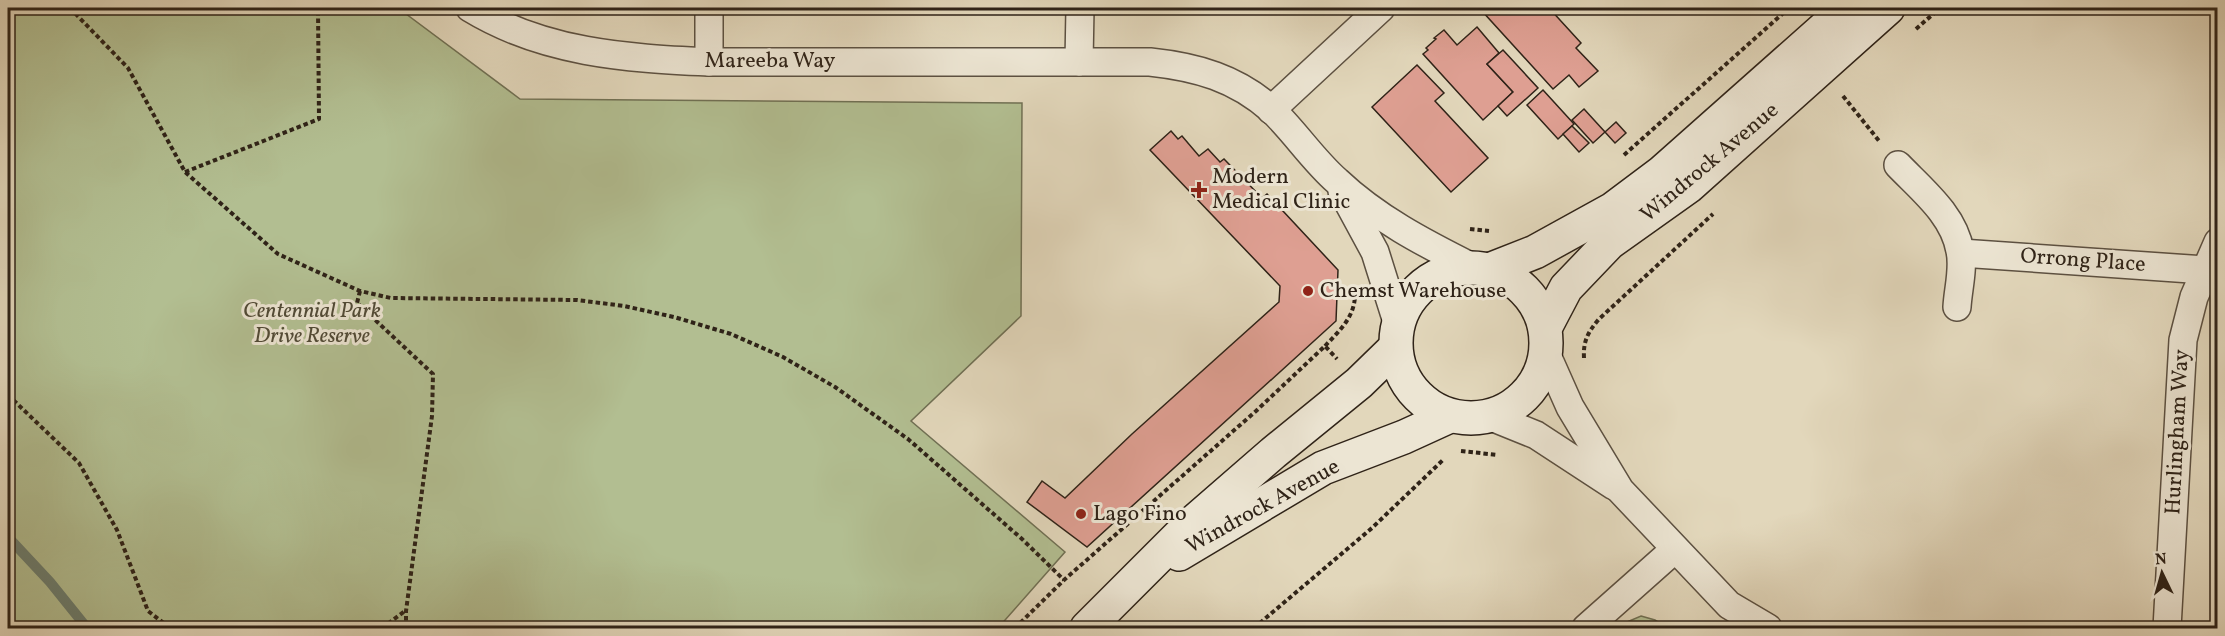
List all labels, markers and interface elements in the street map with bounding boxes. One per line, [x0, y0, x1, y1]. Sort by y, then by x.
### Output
street label: Mareeba Way [705, 46, 836, 77]
street label: Windrock Avenue [1634, 96, 1786, 230]
place label: Modern Medical Clinic [1212, 162, 1351, 218]
marker: Modern Medical Clinic [1190, 181, 1208, 199]
street label: Orrong Place [2019, 241, 2147, 281]
place label: Chemst Warehouse [1320, 276, 1506, 307]
marker: Chemst Warehouse [1301, 284, 1315, 298]
park label: Centennial Park Drive Reserve [243, 296, 381, 352]
street label: Hurlingham Way [2158, 348, 2198, 516]
street label: Windrock Avenue [1180, 452, 1346, 562]
place label: Lago Fino [1093, 499, 1187, 530]
marker: Lago Fino [1074, 507, 1088, 521]
north arrow [2132, 543, 2192, 603]
text: N [2154, 549, 2168, 572]

